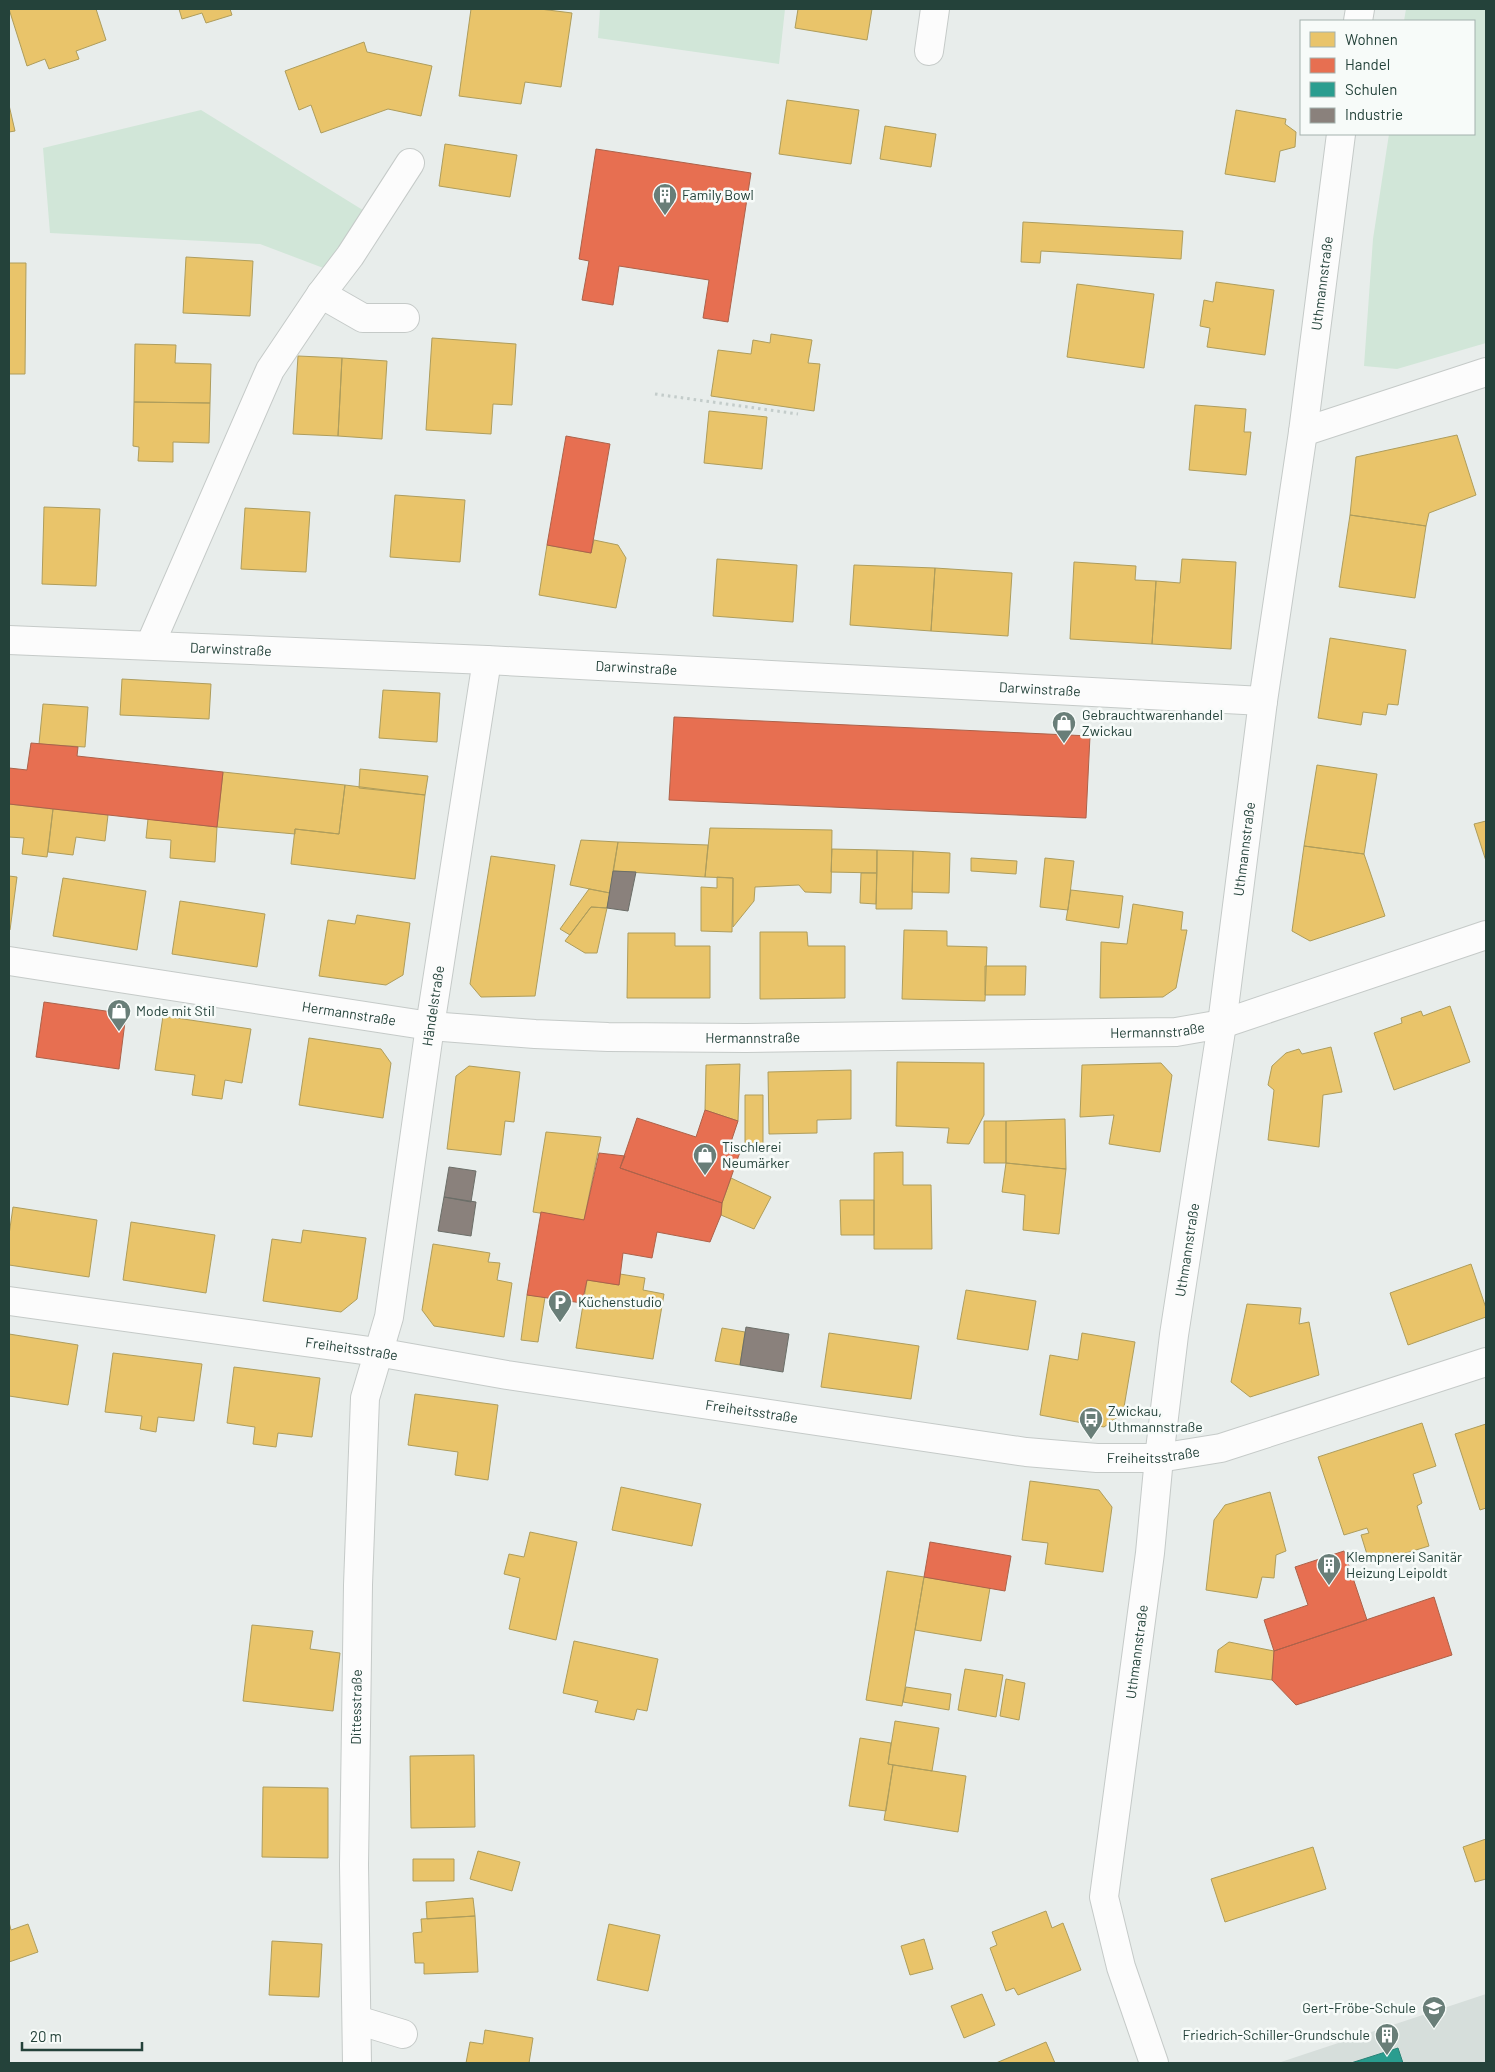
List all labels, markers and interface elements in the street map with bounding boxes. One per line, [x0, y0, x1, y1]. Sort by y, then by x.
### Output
legend [1300, 20, 1475, 135]
text: Wohnen [1345, 30, 1398, 48]
text: Handel [1345, 55, 1390, 73]
text: Schulen [1345, 80, 1397, 98]
text: Industrie [1345, 105, 1403, 123]
building icon: Family Bowl [652, 182, 678, 216]
place label: Family Bowl [682, 186, 754, 203]
street label: Uthmannstraße [1307, 235, 1336, 331]
street label: Darwinstraße [190, 639, 272, 659]
street label: Darwinstraße [595, 657, 678, 678]
street label: Darwinstraße [999, 678, 1081, 699]
place label: Gebrauchtwarenhandel Zwickau [1082, 706, 1223, 739]
shop icon: Gebrauchtwarenhandel Zwickau [1051, 710, 1077, 744]
street label: Uthmannstraße [1229, 801, 1258, 897]
street label: Händelstraße [418, 964, 447, 1047]
street label: Hermannstraße [301, 997, 397, 1029]
shop icon: Mode mit Stil [106, 998, 132, 1032]
place label: Mode mit Stil [136, 1002, 215, 1019]
street label: Hermannstraße [1110, 1018, 1206, 1041]
street label: Hermannstraße [705, 1028, 800, 1046]
place label: Tischlerei Neumärker [722, 1138, 790, 1171]
shop icon: Tischlerei Neumärker [692, 1142, 718, 1176]
street label: Uthmannstraße [1171, 1202, 1202, 1298]
parking icon: Küchenstudio [547, 1289, 573, 1323]
place label: Küchenstudio [578, 1293, 662, 1310]
street label: Freiheitsstraße [304, 1333, 399, 1364]
street label: Freiheitsstraße [704, 1396, 799, 1426]
place label: Zwickau, Uthmannstraße [1108, 1402, 1203, 1435]
bus stop icon: Zwickau, Uthmannstraße [1078, 1406, 1104, 1440]
street label: Freiheitsstraße [1107, 1443, 1201, 1466]
place label: Klempnerei Sanitär Heizung Leipoldt [1346, 1548, 1462, 1581]
building icon: Klempnerei Sanitär Heizung Leipoldt [1316, 1552, 1342, 1586]
street label: Uthmannstraße [1122, 1603, 1151, 1700]
street label: Dittesstraße [347, 1669, 365, 1745]
school or university icon: Gert-Fröbe-Schule [1421, 1995, 1447, 2029]
place label: Gert-Fröbe-Schule [1302, 1999, 1416, 2016]
scale bar [22, 2020, 142, 2052]
building icon: Friedrich-Schiller-Grundschule [1374, 2022, 1400, 2056]
place label: Friedrich-Schiller-Grundschule [1182, 2026, 1370, 2043]
text: 20 m [30, 2027, 62, 2045]

